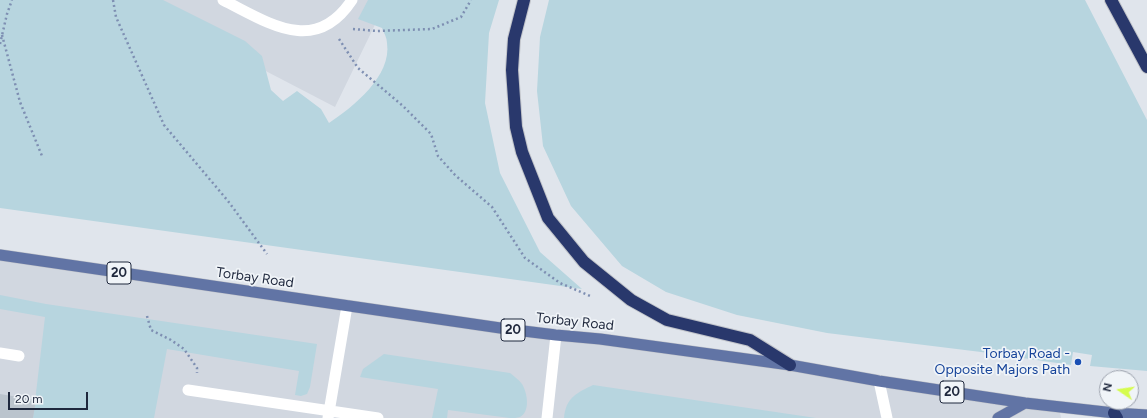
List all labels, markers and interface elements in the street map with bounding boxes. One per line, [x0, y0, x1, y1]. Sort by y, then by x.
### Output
road number: 20 [107, 262, 131, 284]
street label: Torbay Road [215, 264, 295, 292]
street label: Torbay Road [535, 310, 615, 334]
road number: 20 [501, 319, 525, 341]
place label: Torbay Road - Opposite Majors Path [935, 346, 1070, 378]
marker: Torbay Road - Opposite Majors Path [1073, 357, 1083, 367]
north arrow [1099, 370, 1139, 410]
road number: 20 [940, 381, 964, 403]
text: N [1101, 382, 1115, 393]
scale bar [10, 384, 90, 410]
text: 20 m [15, 392, 43, 406]

